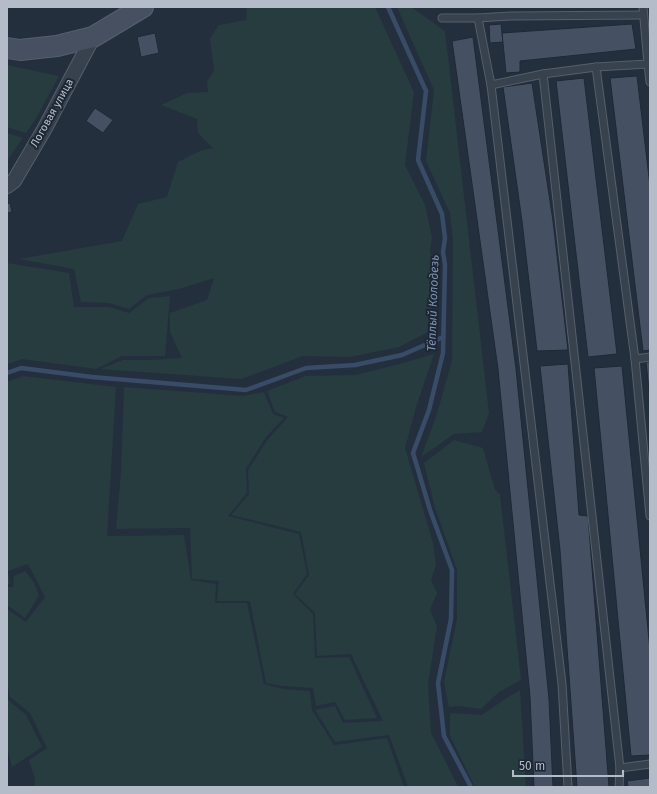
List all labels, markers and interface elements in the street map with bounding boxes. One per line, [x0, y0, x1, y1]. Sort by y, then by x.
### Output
street label: Логовая улица [28, 76, 76, 149]
water label: Тёплый Колодезь [424, 254, 442, 352]
scale bar [513, 752, 623, 778]
text: 50 m [519, 759, 545, 773]

